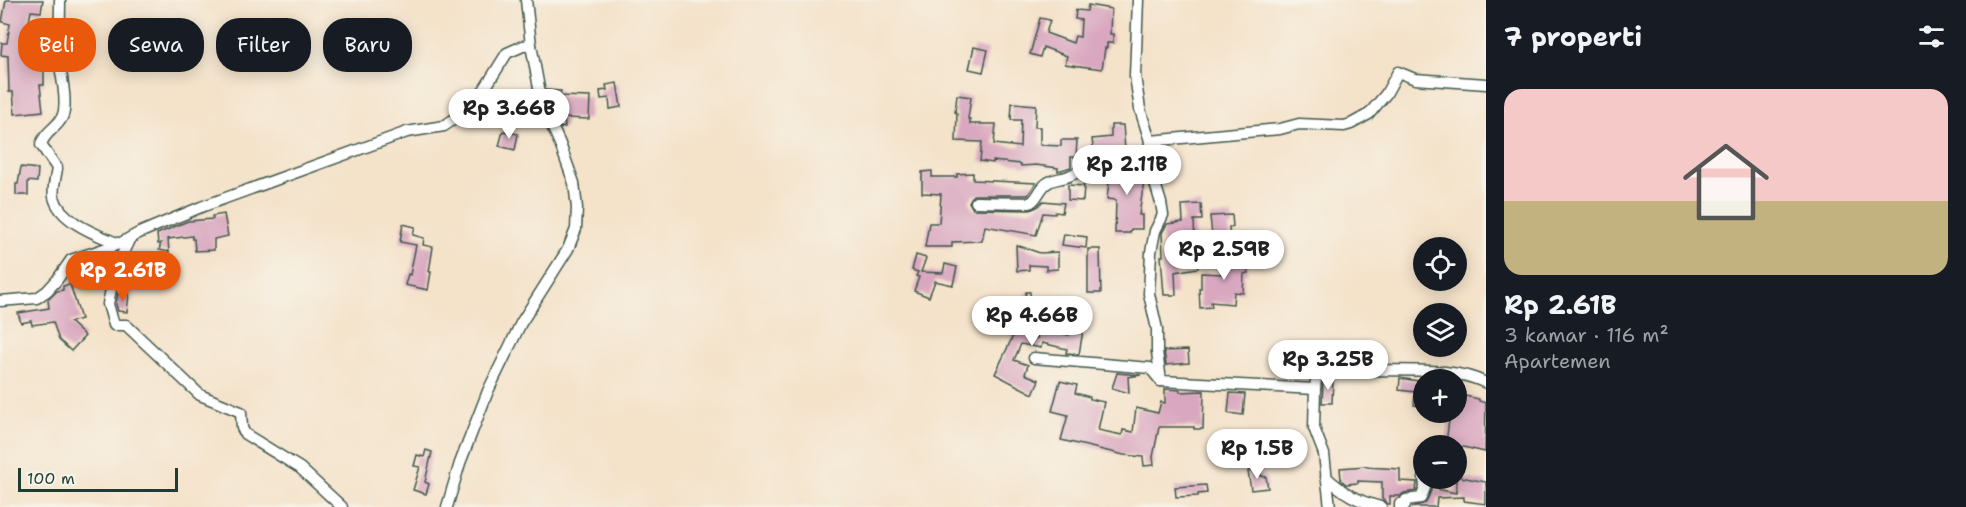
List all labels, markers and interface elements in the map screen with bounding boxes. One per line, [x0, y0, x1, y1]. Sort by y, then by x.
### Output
chip: Beli [18, 18, 96, 72]
chip: Sewa [108, 18, 204, 72]
chip: Filter [216, 18, 311, 72]
chip: Baru [323, 18, 412, 72]
text: 7 properti [1504, 19, 1642, 54]
icon: filters [1915, 20, 1948, 53]
pin: Rp 3.66B [447, 89, 571, 140]
text: Rp 3.66B [462, 95, 556, 121]
icon: home [1672, 128, 1780, 236]
pin: Rp 2.11B [1065, 145, 1189, 196]
text: Rp 2.11B [1086, 151, 1168, 177]
pin: Rp 2.59B [1162, 230, 1286, 281]
text: Rp 2.59B [1178, 236, 1270, 262]
map controls [1413, 237, 1467, 489]
button: locate [1413, 237, 1467, 291]
pin: Rp 2.61B [61, 251, 185, 302]
text: Rp 2.61B [80, 257, 166, 283]
text: Rp 2.61B [1504, 287, 1617, 322]
pin: Rp 4.66B [970, 296, 1094, 347]
text: Rp 4.66B [986, 302, 1078, 328]
button: layers [1413, 303, 1467, 357]
text: 3 kamar · 116 m² [1504, 322, 1669, 348]
pin: Rp 3.25B [1266, 340, 1390, 391]
text: Rp 3.25B [1282, 346, 1374, 372]
text: Apartemen [1504, 348, 1611, 374]
button: + [1413, 369, 1467, 423]
pin: Rp 1.5B [1202, 429, 1312, 480]
text: Rp 1.5B [1221, 435, 1293, 461]
button: − [1413, 435, 1467, 489]
scale bar [18, 465, 178, 492]
text: 100 m [27, 468, 75, 489]

